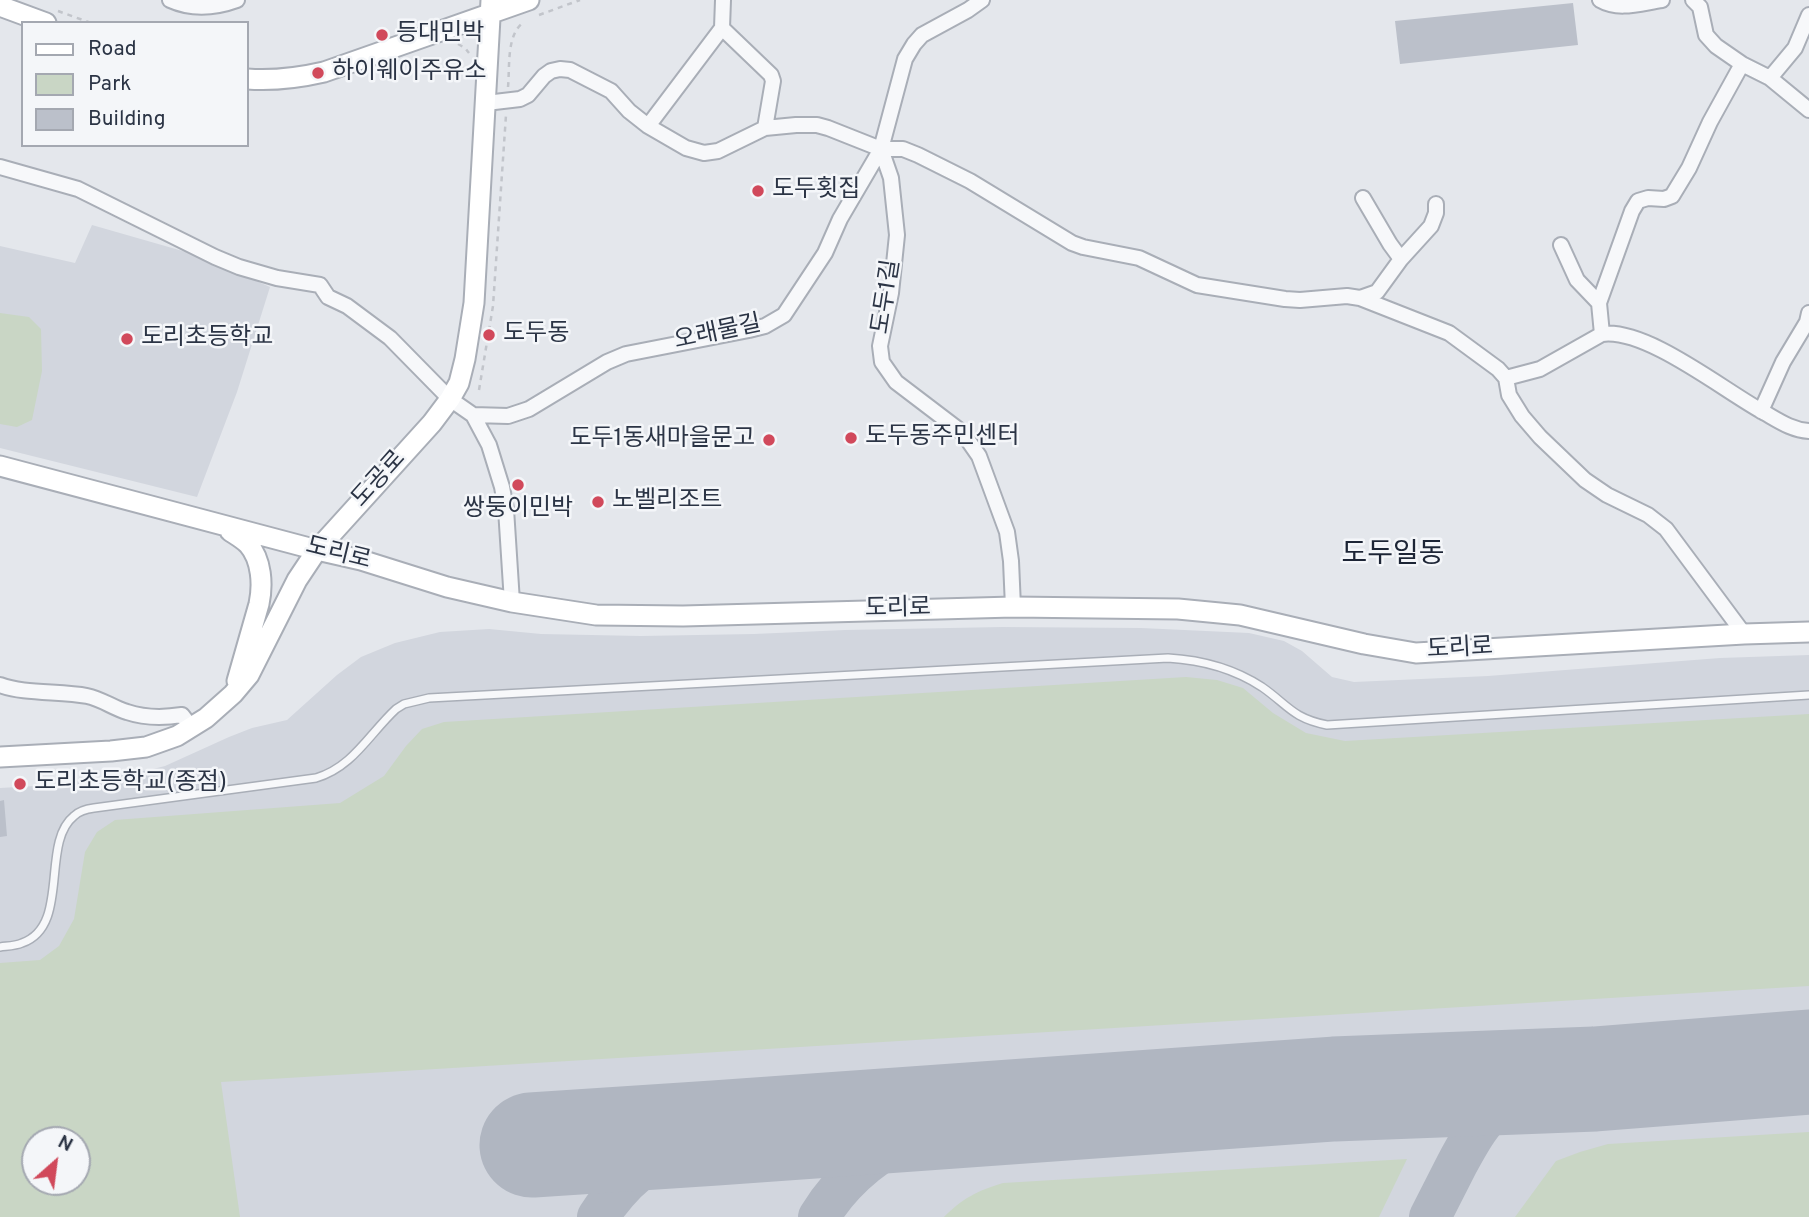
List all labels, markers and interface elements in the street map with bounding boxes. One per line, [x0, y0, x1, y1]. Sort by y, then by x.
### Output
legend [21, 21, 248, 147]
place label: 등대민박 [396, 21, 484, 49]
marker: 등대민박 [374, 27, 390, 43]
text: Road [88, 36, 137, 63]
place label: 하이웨이주유소 [332, 59, 487, 87]
marker: 하이웨이주유소 [310, 65, 326, 81]
text: Park [88, 71, 131, 98]
text: Building [88, 106, 166, 133]
place label: 도두횟집 [772, 177, 860, 205]
marker: 도두횟집 [750, 183, 766, 199]
street label: 도두1길 [868, 258, 908, 336]
street label: 오래물길 [672, 311, 764, 357]
place label: 도두동 [503, 321, 569, 349]
place label: 도리초등학교 [141, 325, 273, 353]
marker: 도두동 [481, 327, 497, 343]
marker: 도리초등학교 [119, 331, 135, 347]
place label: 도두동주민센터 [865, 424, 1020, 452]
place label: 도두1동새마을문고 [569, 426, 755, 454]
marker: 도두동주민센터 [843, 430, 859, 446]
marker: 도두1동새마을문고 [761, 432, 777, 448]
street label: 도공로 [347, 446, 413, 514]
marker: 쌍둥이민박 [510, 477, 526, 493]
place label: 노벨리조트 [612, 488, 722, 516]
marker: 노벨리조트 [590, 494, 606, 510]
place label: 쌍둥이민박 [463, 496, 573, 524]
street label: 도리로 [302, 533, 374, 577]
district label: 도두일동 [1341, 539, 1445, 573]
street label: 도리로 [865, 595, 931, 625]
street label: 도리로 [1426, 634, 1494, 666]
place label: 도리초등학교(종점) [34, 770, 227, 798]
marker: 도리초등학교(종점) [12, 776, 28, 792]
north arrow [21, 1126, 91, 1196]
text: N [53, 1130, 77, 1158]

